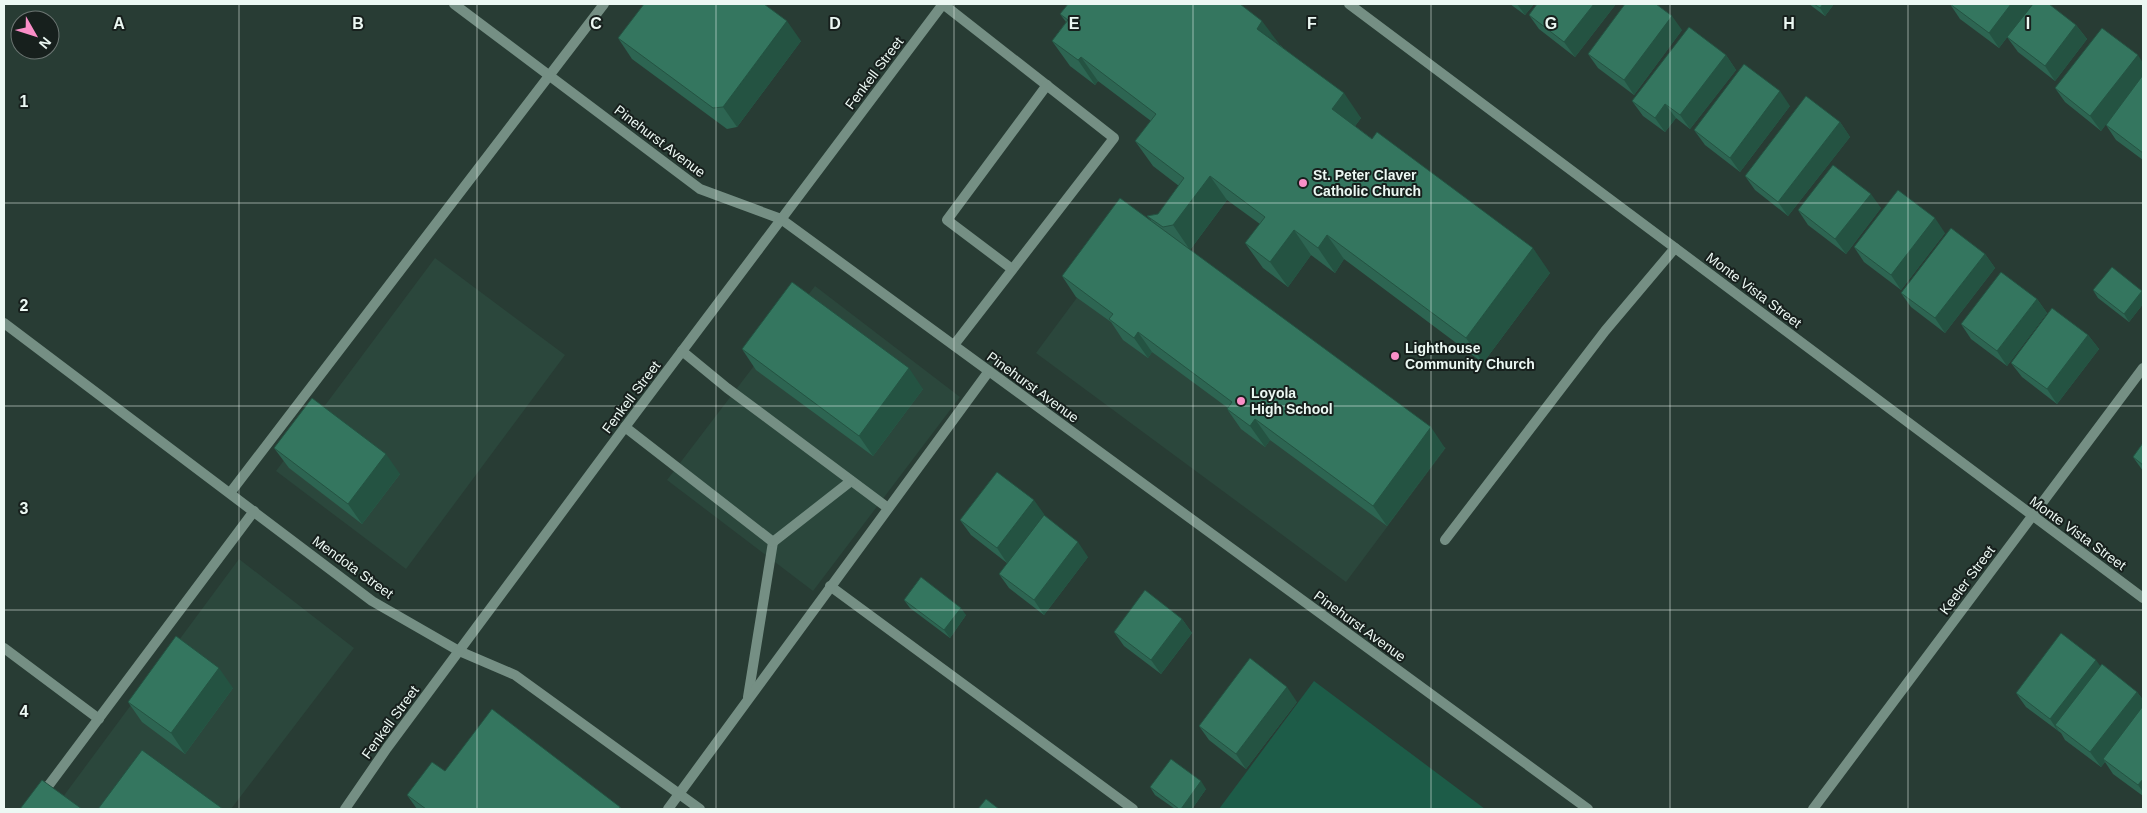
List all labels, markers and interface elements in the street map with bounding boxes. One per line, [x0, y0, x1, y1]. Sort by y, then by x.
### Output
north arrow [10, 10, 60, 60]
text: A [113, 15, 125, 32]
text: B [352, 15, 364, 32]
text: C [590, 15, 602, 32]
text: D [829, 15, 841, 32]
text: E [1069, 15, 1080, 32]
text: F [1307, 15, 1317, 32]
text: G [1545, 15, 1557, 32]
text: H [1783, 15, 1795, 32]
text: I [2026, 15, 2030, 32]
text: N [36, 34, 55, 52]
street label: Fenkell Street [842, 34, 906, 112]
text: 1 [20, 93, 29, 110]
street label: Pinehurst Avenue [611, 102, 709, 180]
place label: St. Peter Claver Catholic Church [1313, 167, 1421, 199]
marker: St. Peter Claver Catholic Church [1297, 177, 1309, 189]
street label: Monte Vista Street [1703, 249, 1805, 331]
text: 2 [20, 297, 29, 314]
place label: Lighthouse Community Church [1405, 340, 1535, 372]
street label: Pinehurst Avenue [984, 348, 1082, 426]
marker: Lighthouse Community Church [1389, 350, 1401, 362]
street label: Fenkell Street [599, 358, 663, 436]
place label: Loyola High School [1251, 385, 1333, 417]
marker: Loyola High School [1235, 395, 1247, 407]
street label: Monte Vista Street [2027, 493, 2129, 573]
text: 3 [20, 500, 29, 517]
street label: Mendota Street [310, 532, 397, 602]
street label: Keeler Street [1936, 542, 1998, 617]
street label: Pinehurst Avenue [1311, 587, 1409, 665]
street label: Fenkell Street [358, 682, 422, 762]
text: 4 [20, 703, 29, 720]

